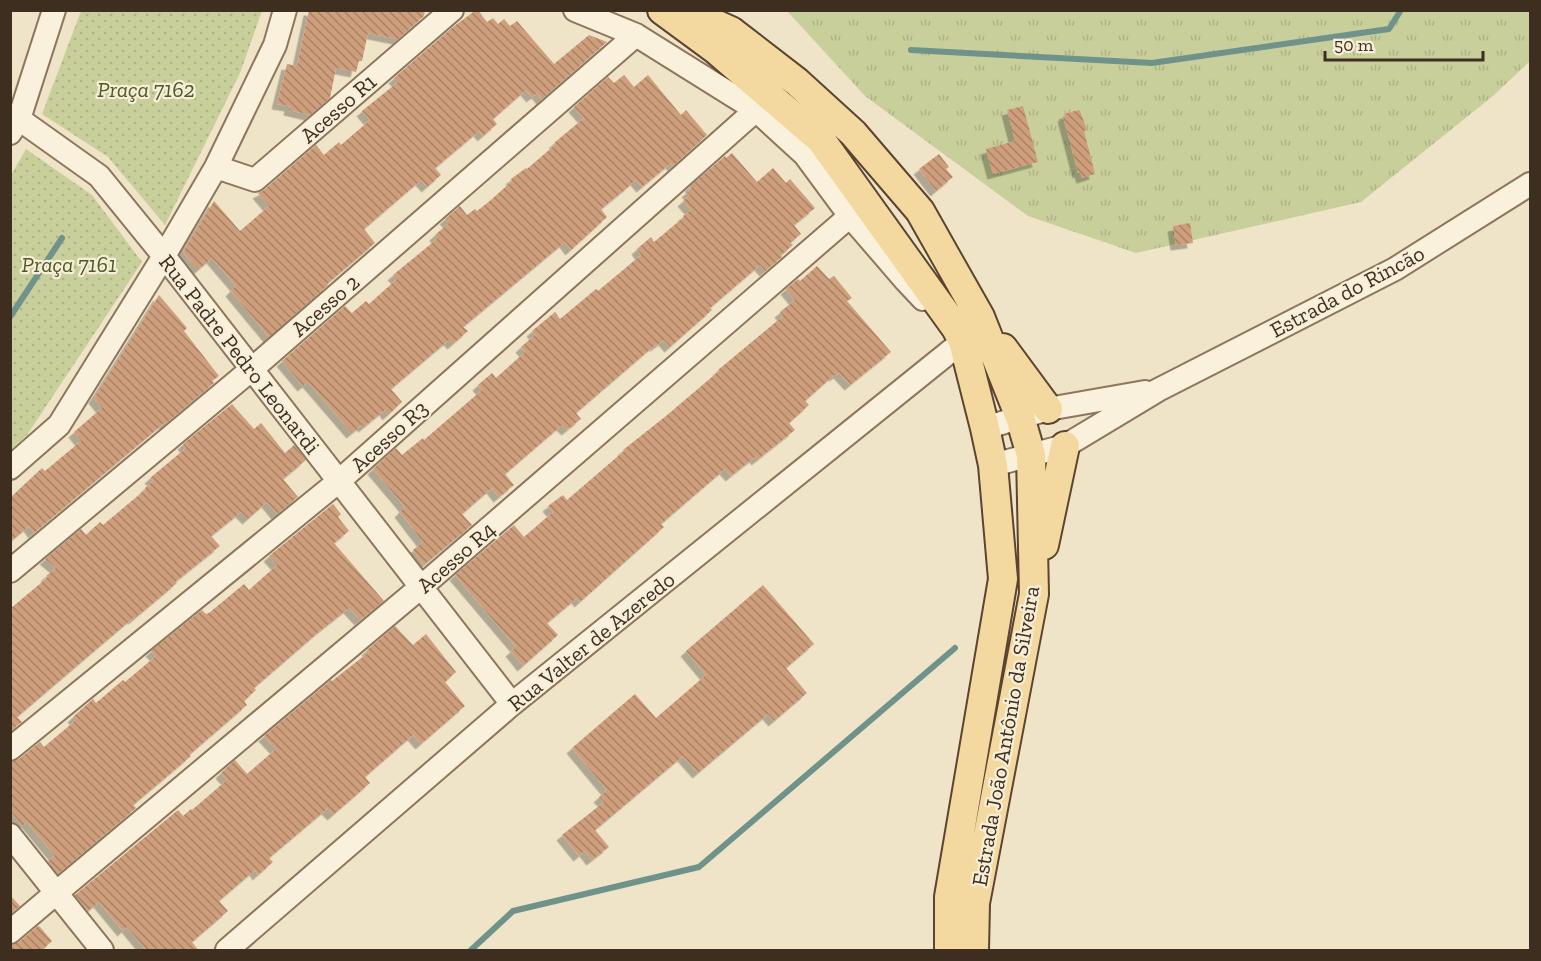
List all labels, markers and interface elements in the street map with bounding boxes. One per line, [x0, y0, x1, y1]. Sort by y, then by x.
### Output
scale bar [1325, 24, 1482, 62]
text: 50 m [1334, 34, 1374, 56]
street label: Acesso R1 [295, 68, 382, 149]
park label: Praça 7162 [97, 76, 195, 103]
street label: Estrada do Rincão [1265, 239, 1429, 344]
street label: Rua Padre Pedro Leonardi [153, 249, 326, 459]
park label: Praça 7161 [22, 251, 116, 278]
street label: Acesso 2 [286, 269, 365, 342]
street label: Acesso R3 [345, 395, 433, 478]
street label: Acesso R4 [411, 516, 501, 599]
street label: Rua Valter de Azeredo [502, 566, 680, 717]
street label: Estrada João Antônio da Silveira [966, 583, 1045, 888]

